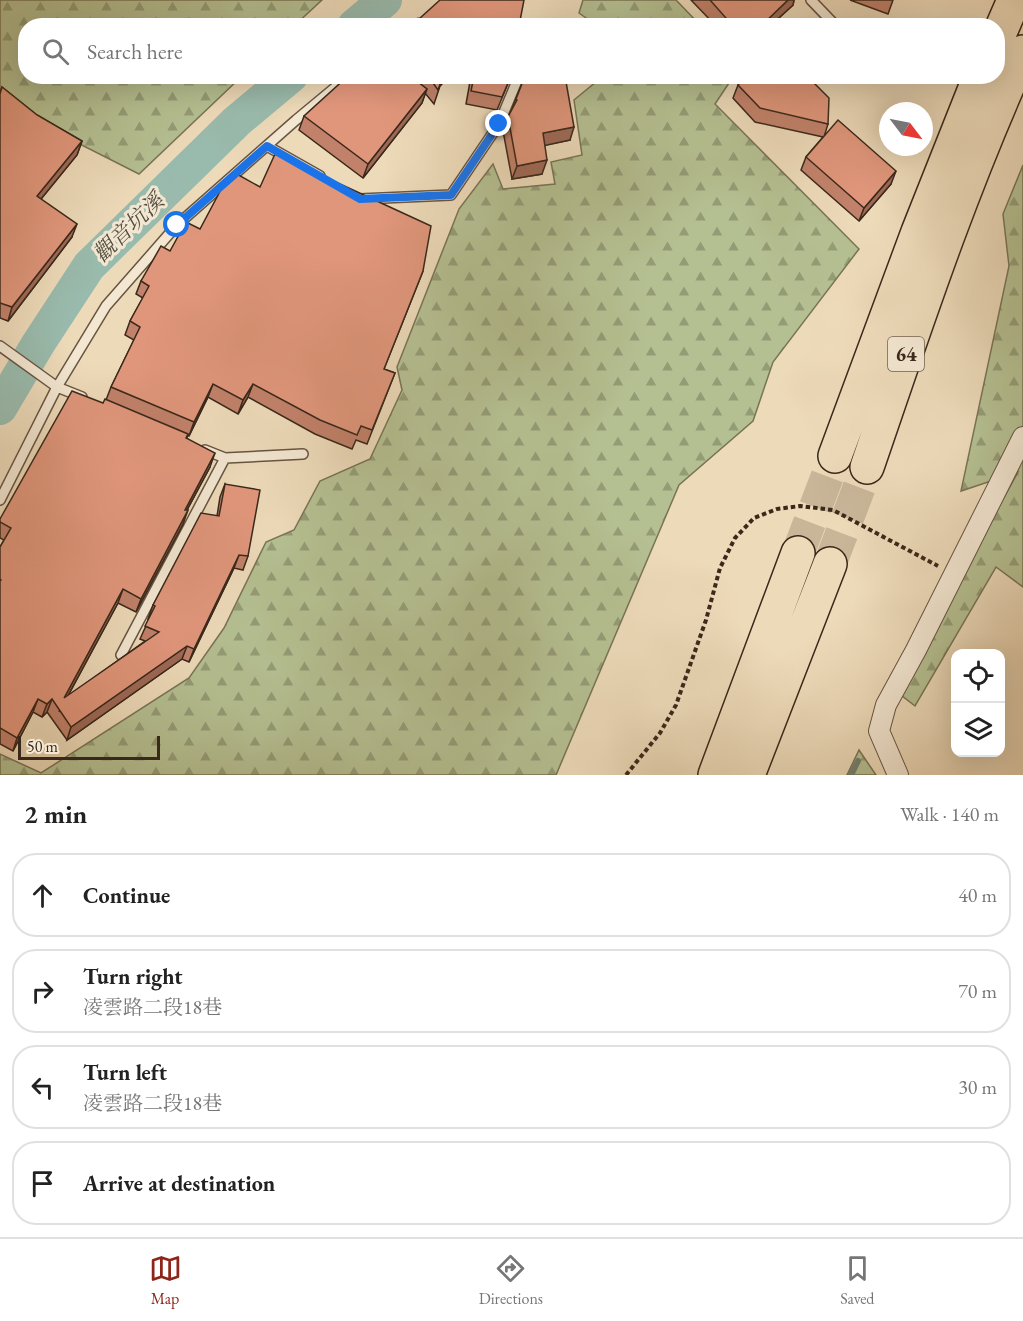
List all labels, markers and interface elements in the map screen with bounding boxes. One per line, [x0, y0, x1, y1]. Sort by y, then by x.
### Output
search box [18, 18, 1005, 84]
icon: search [39, 35, 72, 68]
text: Search here [87, 37, 182, 66]
north arrow [879, 102, 933, 156]
route end [485, 110, 511, 136]
water label: 觀音坑溪 [87, 185, 172, 268]
route start [163, 211, 189, 237]
road number: 64 [888, 337, 924, 371]
map controls [951, 649, 1005, 757]
button: locate [951, 649, 1005, 703]
button: layers [951, 703, 1005, 757]
scale bar [18, 733, 160, 760]
text: 50 m [27, 736, 58, 757]
text: 2 min [24, 797, 87, 831]
text: Walk · 140 m [900, 801, 999, 827]
icon: ahead [26, 879, 59, 912]
text: Continue [83, 881, 170, 910]
text: 40 m [958, 882, 997, 908]
text: Turn right [83, 962, 182, 991]
icon: right [26, 975, 59, 1008]
text: 70 m [958, 978, 997, 1004]
text: 凌雲路二段18巷 [83, 994, 222, 1020]
text: Turn left [83, 1058, 167, 1087]
icon: left [26, 1071, 59, 1104]
text: 30 m [958, 1074, 997, 1100]
text: 凌雲路二段18巷 [83, 1090, 222, 1116]
icon: arrive [26, 1167, 59, 1200]
text: Arrive at destination [83, 1169, 275, 1198]
tab: Map [149, 1252, 182, 1309]
tab: Directions [479, 1252, 543, 1309]
tab: Saved [840, 1252, 874, 1309]

